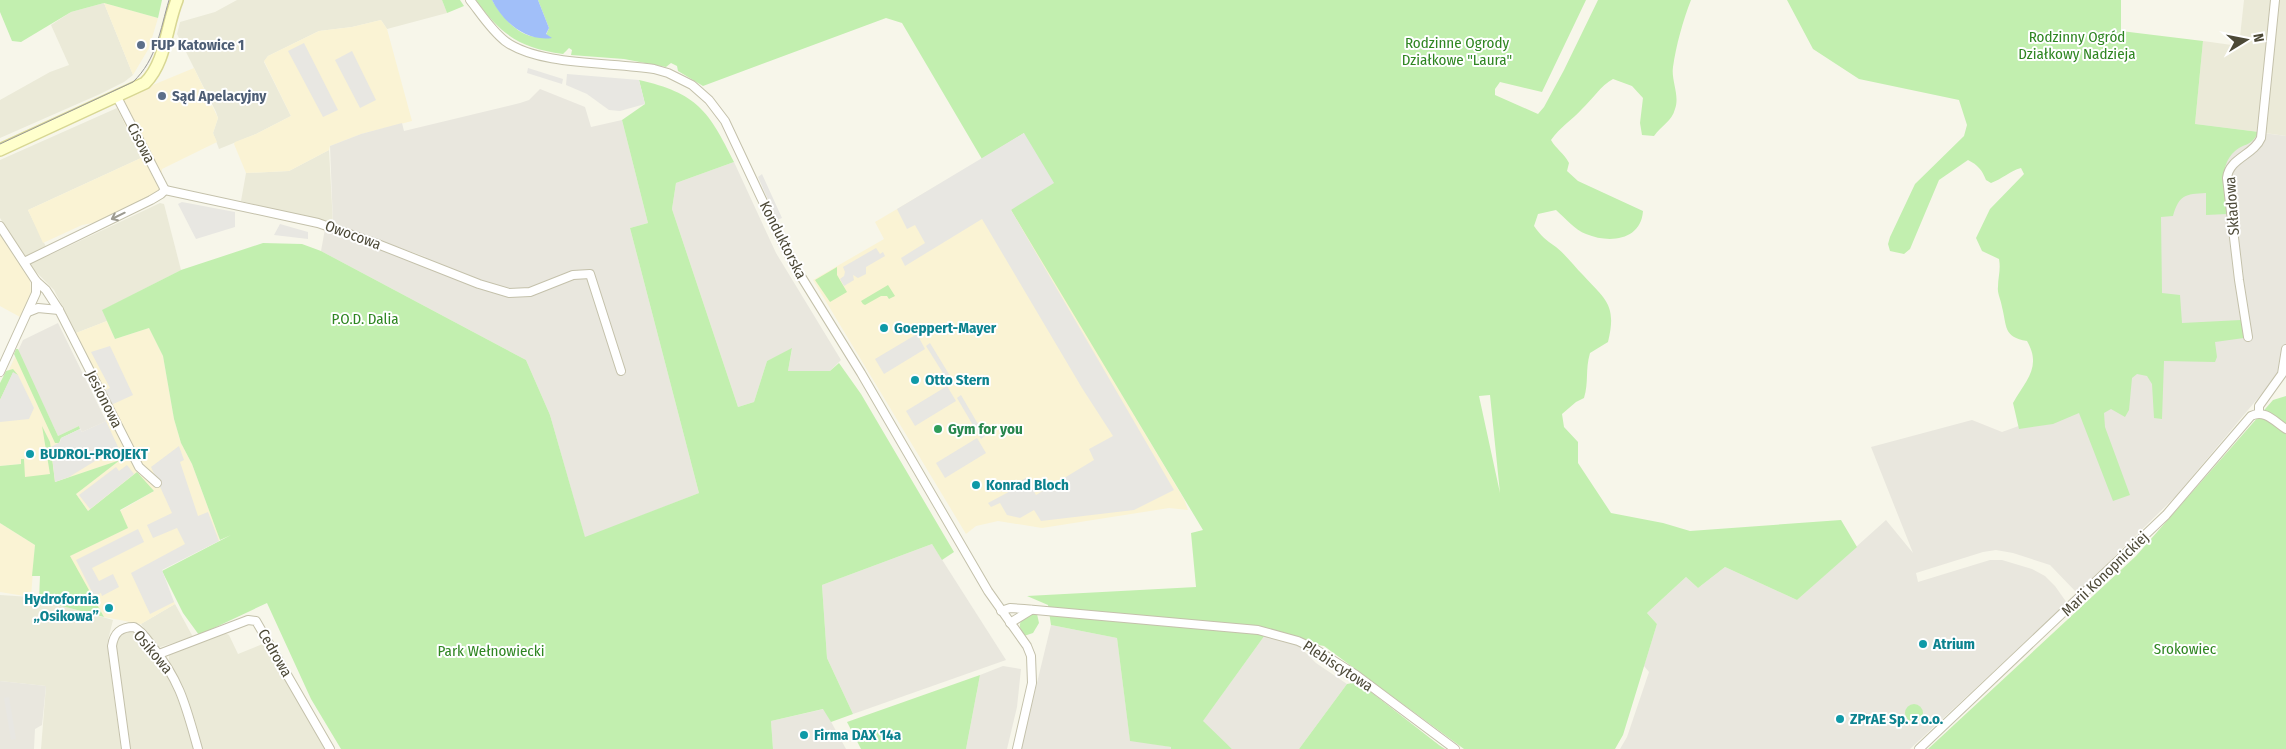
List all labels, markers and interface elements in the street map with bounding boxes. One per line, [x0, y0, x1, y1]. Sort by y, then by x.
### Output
north arrow [2221, 15, 2271, 65]
park label: Rodzinny Ogród Działkowy Nadzieja [2018, 28, 2136, 63]
text: N [2249, 32, 2267, 43]
park label: Rodzinne Ogrody Działkowe "Laura" [1402, 34, 1512, 69]
place label: FUP Katowice 1 [151, 36, 244, 54]
marker: FUP Katowice 1 [135, 39, 147, 51]
place label: Sąd Apelacyjny [172, 87, 267, 105]
marker: Sąd Apelacyjny [156, 90, 168, 102]
street label: Cisowa [123, 120, 159, 166]
street label: Składowa [2221, 176, 2243, 236]
street label: Konduktorska [756, 198, 810, 282]
one-way arrow [111, 212, 126, 221]
street label: Owocowa [323, 217, 383, 253]
park label: P.O.D. Dalia [331, 310, 399, 328]
place label: Goeppert-Mayer [894, 319, 997, 337]
marker: Goeppert-Mayer [878, 322, 890, 334]
street label: Jesionowa [82, 367, 126, 431]
place label: Otto Stern [925, 371, 990, 389]
marker: Otto Stern [909, 374, 921, 386]
place label: Gym for you [948, 420, 1023, 438]
marker: Gym for you [932, 423, 944, 435]
place label: BUDROL-PROJEKT [40, 445, 149, 463]
marker: BUDROL-PROJEKT [24, 448, 36, 460]
place label: Konrad Bloch [986, 476, 1069, 494]
marker: Konrad Bloch [970, 479, 982, 491]
street label: Marii Konopnickiej [2058, 528, 2152, 620]
place label: Hydrofornia „Osikowa” [24, 590, 100, 625]
marker: Hydrofornia „Osikowa” [103, 602, 115, 614]
street label: Cedrowa [254, 626, 296, 680]
street label: Osikowa [130, 627, 176, 677]
place label: Atrium [1932, 635, 1975, 653]
street label: Plebiscytowa [1300, 637, 1376, 695]
marker: Atrium [1917, 638, 1929, 650]
park label: Srokowiec [2154, 640, 2217, 658]
park label: Park Wełnowiecki [437, 642, 545, 660]
place label: ZPrAE Sp. z o.o. [1850, 710, 1944, 728]
marker: ZPrAE Sp. z o.o. [1834, 713, 1846, 725]
place label: Firma DAX 14a [814, 726, 902, 744]
marker: Firma DAX 14a [798, 729, 810, 741]

